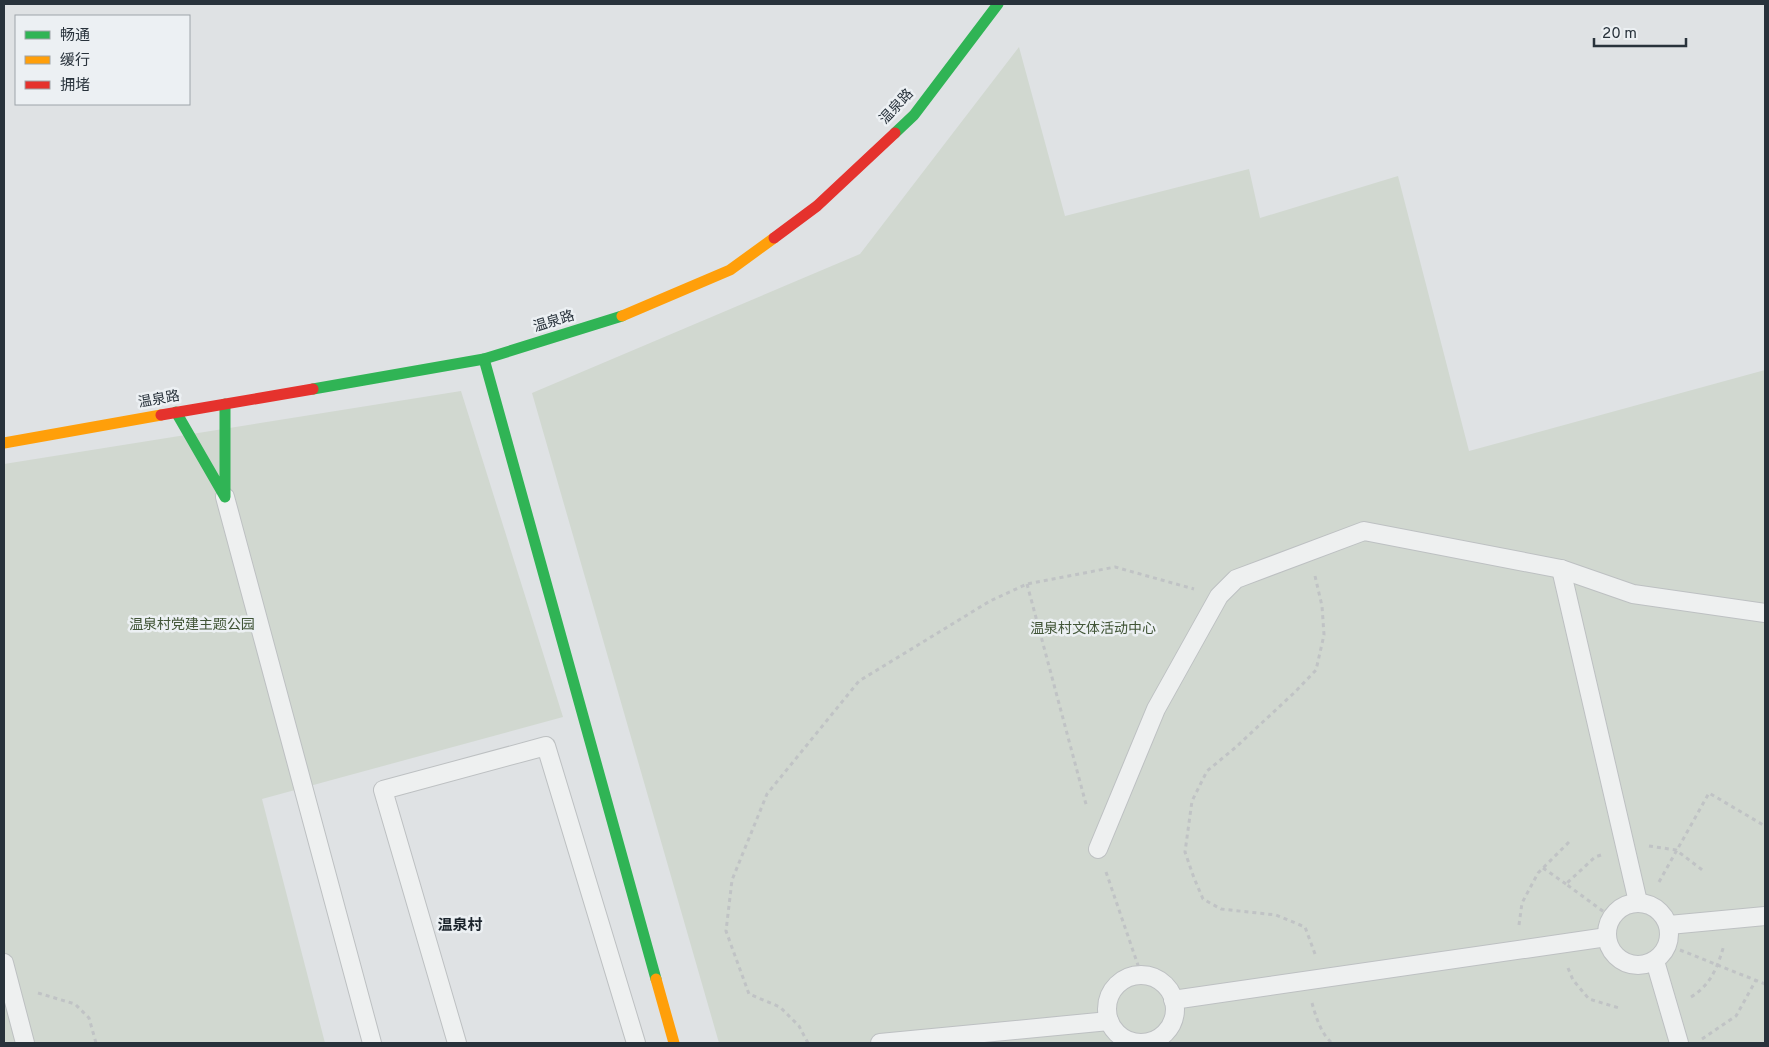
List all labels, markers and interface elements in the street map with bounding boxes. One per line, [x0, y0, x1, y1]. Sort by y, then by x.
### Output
legend [15, 15, 190, 105]
scale bar [1594, 15, 1686, 47]
text: 20 m [1602, 25, 1637, 44]
text: 畅通 [60, 27, 90, 46]
text: 缓行 [60, 52, 90, 71]
text: 拥堵 [60, 77, 90, 96]
street label: 温泉路 [876, 85, 918, 128]
street label: 温泉路 [531, 307, 577, 336]
street label: 温泉路 [137, 387, 181, 412]
park label: 温泉村党建主题公园 [129, 616, 255, 634]
park label: 温泉村文体活动中心 [1030, 620, 1156, 638]
district label: 温泉村 [437, 916, 483, 936]

